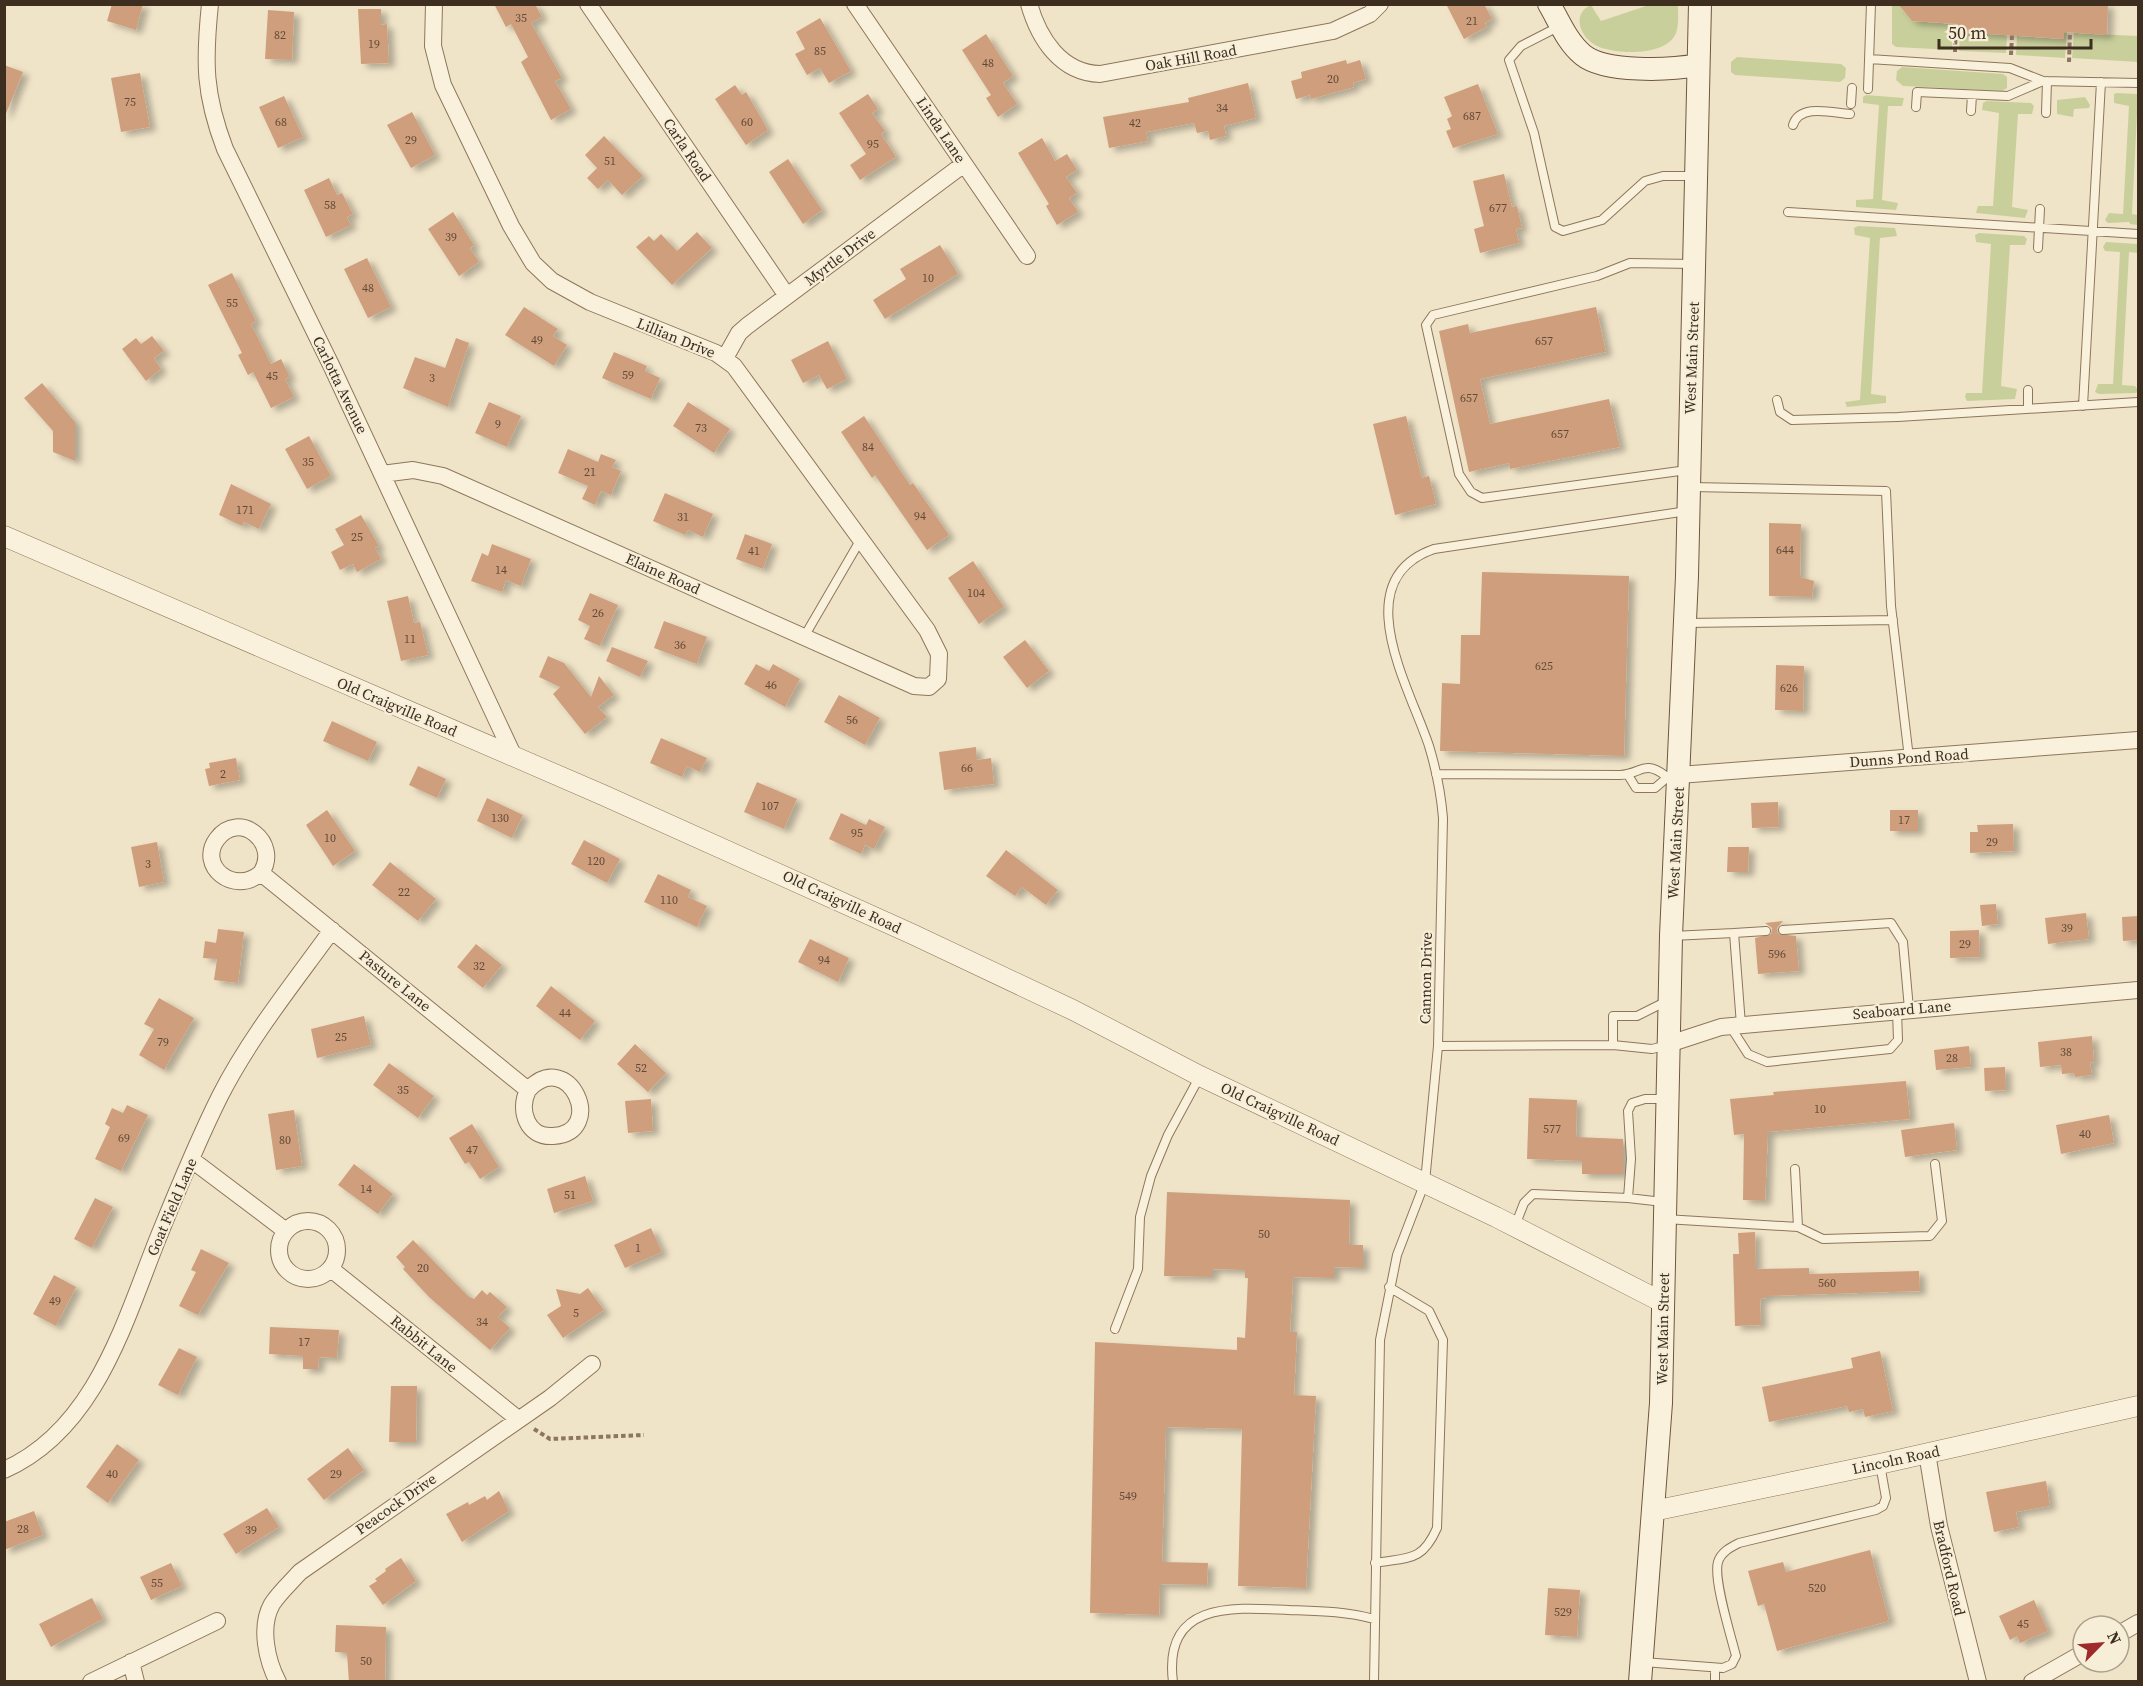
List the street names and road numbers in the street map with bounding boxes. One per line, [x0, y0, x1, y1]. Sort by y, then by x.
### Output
street label: Oak Hill Road [1143, 39, 1239, 76]
street label: Linda Lane [912, 93, 971, 167]
street label: Carla Road [658, 114, 717, 186]
street label: Myrtle Drive [800, 223, 880, 290]
street label: West Main Street [1679, 301, 1704, 415]
street label: Lillian Drive [634, 312, 719, 363]
street label: Carlotta Avenue [308, 333, 373, 437]
street label: Elaine Road [623, 548, 704, 600]
street label: Old Craigville Road [334, 672, 461, 742]
street label: Dunns Pond Road [1849, 743, 1970, 772]
street label: West Main Street [1662, 786, 1689, 900]
street label: Old Craigville Road [779, 865, 905, 938]
street label: Cannon Drive [1414, 931, 1437, 1024]
street label: Pasture Lane [355, 945, 436, 1016]
street label: Seaboard Lane [1852, 995, 1952, 1024]
street label: Old Craigville Road [1217, 1077, 1343, 1150]
street label: Goat Field Lane [141, 1154, 202, 1259]
street label: West Main Street [1651, 1272, 1674, 1385]
street label: Rabbit Lane [386, 1310, 463, 1377]
street label: Lincoln Road [1850, 1440, 1942, 1479]
street label: Peacock Drive [351, 1468, 441, 1539]
street label: Bradford Road [1928, 1518, 1971, 1618]

